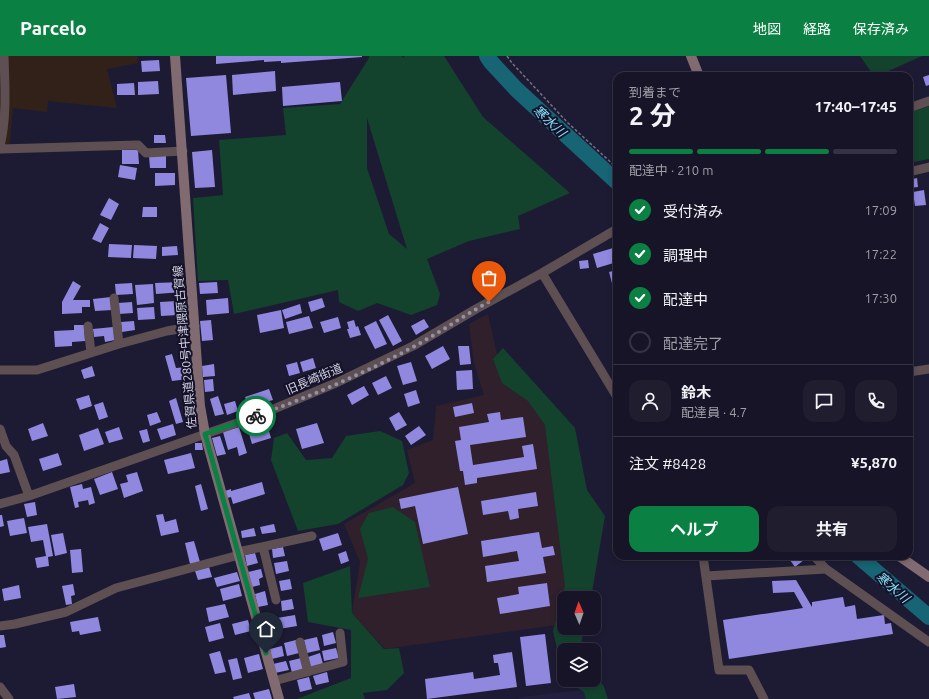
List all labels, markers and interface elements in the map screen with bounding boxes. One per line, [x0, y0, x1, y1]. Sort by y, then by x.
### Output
text: Parcelo [20, 17, 87, 39]
text: 地図 [753, 21, 781, 37]
text: 経路 [803, 21, 831, 37]
text: 保存済み [853, 21, 909, 37]
text: 到着まで [629, 85, 681, 99]
text: 17:40–17:45 [814, 98, 897, 115]
text: 2 分 [629, 101, 676, 130]
water label: 寒水川 [531, 103, 570, 141]
text: 配達中 · 210 m [629, 163, 713, 177]
icon: check [629, 199, 651, 221]
text: 受付済み [663, 203, 723, 220]
text: 17:09 [864, 203, 897, 217]
icon: check [629, 243, 651, 265]
text: 調理中 [663, 247, 708, 264]
text: 17:22 [864, 247, 897, 261]
pin [472, 261, 506, 302]
street label: 佐賀県道280号中津隈原古賀線 [171, 265, 198, 429]
icon: bag [478, 267, 500, 289]
icon: check [629, 287, 651, 309]
text: 配達中 [663, 291, 708, 308]
text: 17:30 [864, 291, 897, 305]
text: 配達完了 [663, 335, 723, 352]
street label: 旧長崎街道 [284, 361, 344, 396]
button: person [629, 380, 671, 422]
button: chat [803, 380, 845, 422]
button: phone [855, 380, 897, 422]
text: 鈴木 [681, 384, 711, 401]
courier [236, 396, 276, 436]
icon: bike [245, 405, 267, 427]
text: 配達員 · 4.7 [681, 405, 747, 419]
text: ¥5,870 [851, 454, 897, 471]
text: 注文 #8428 [629, 455, 706, 472]
button: ヘルプ [629, 506, 759, 552]
button: 共有 [767, 506, 897, 552]
water label: 寒水川 [874, 569, 914, 606]
north arrow [557, 591, 601, 635]
map controls [557, 591, 601, 687]
pin [249, 612, 283, 653]
icon: home [255, 618, 277, 640]
button: layers [557, 643, 601, 687]

